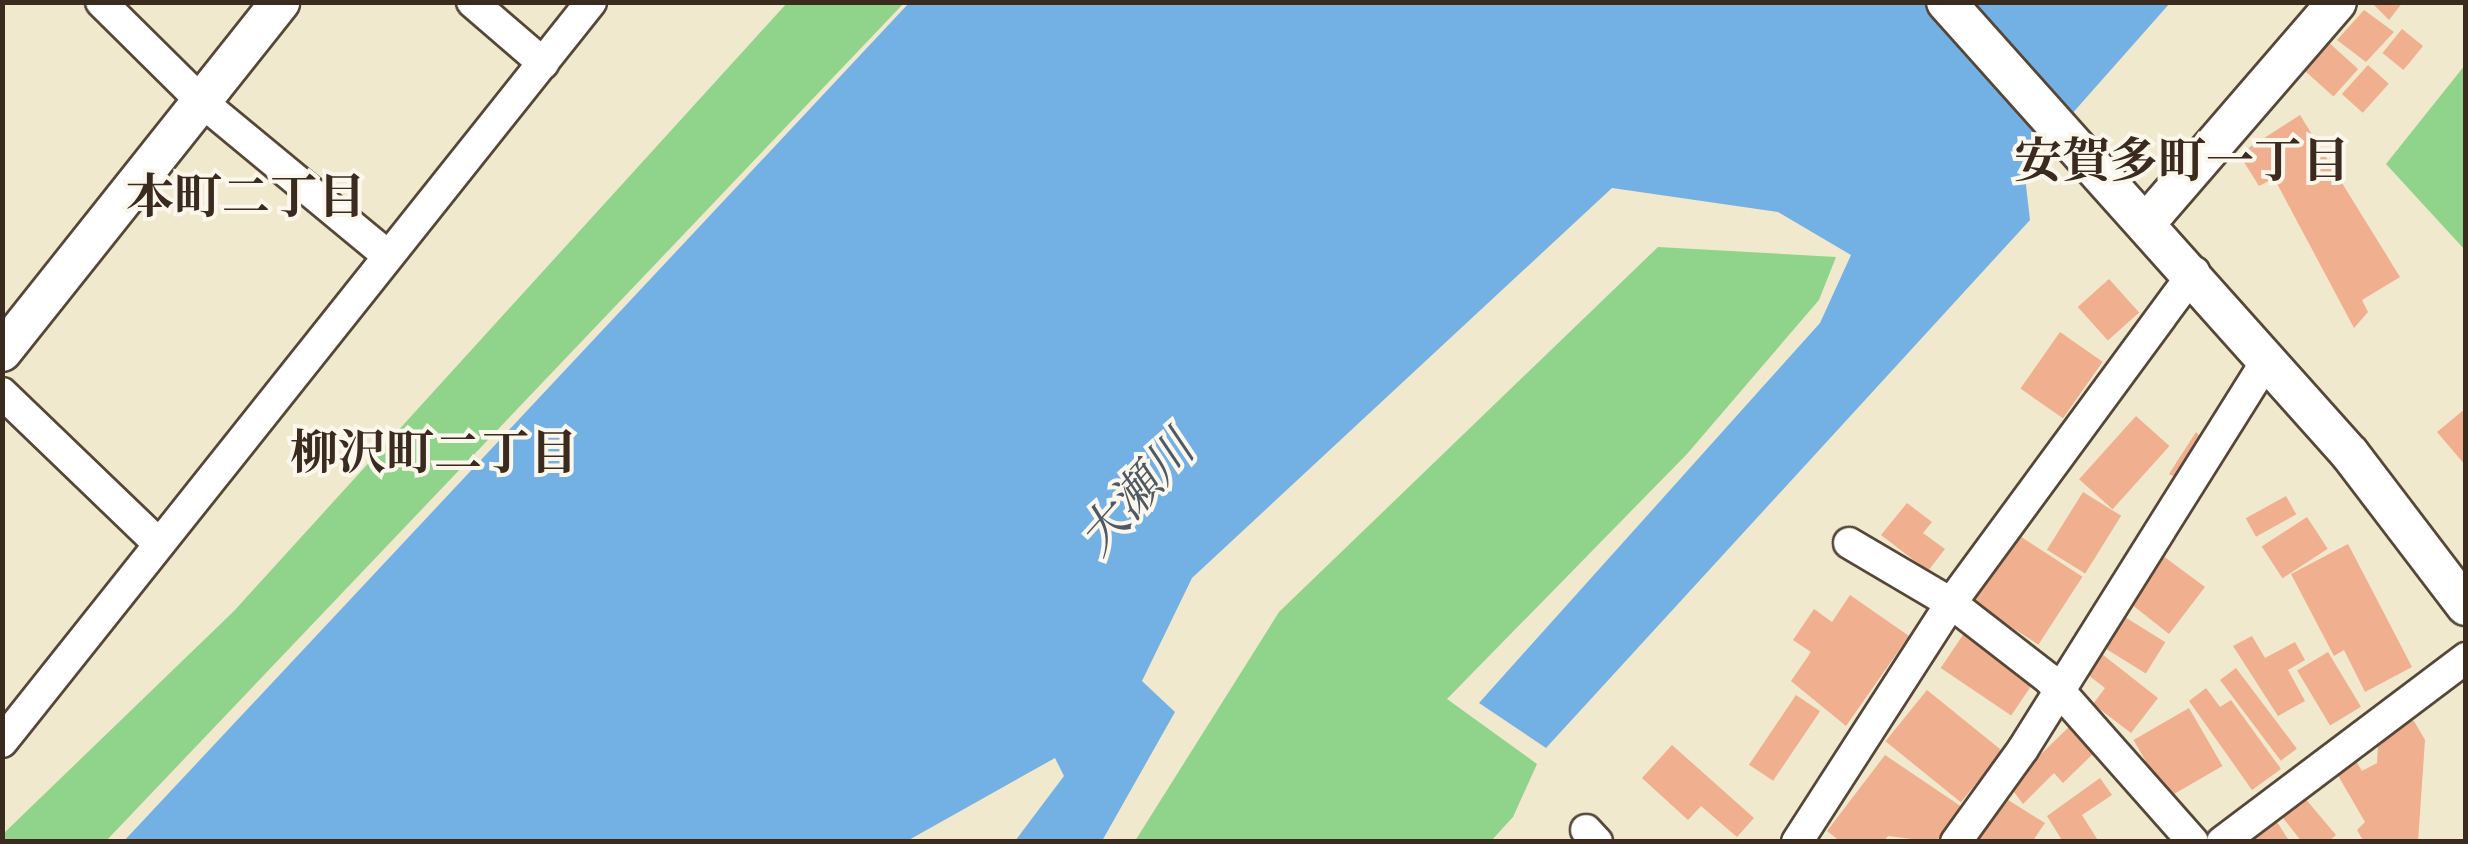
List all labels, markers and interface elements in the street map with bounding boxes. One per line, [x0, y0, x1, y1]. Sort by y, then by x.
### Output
district label: 安賀多町一丁目 [2014, 132, 2350, 190]
district label: 本町二丁目 [126, 168, 366, 226]
water label: 大瀬川 [1066, 420, 1206, 566]
district label: 柳沢町二丁目 [290, 424, 578, 482]

